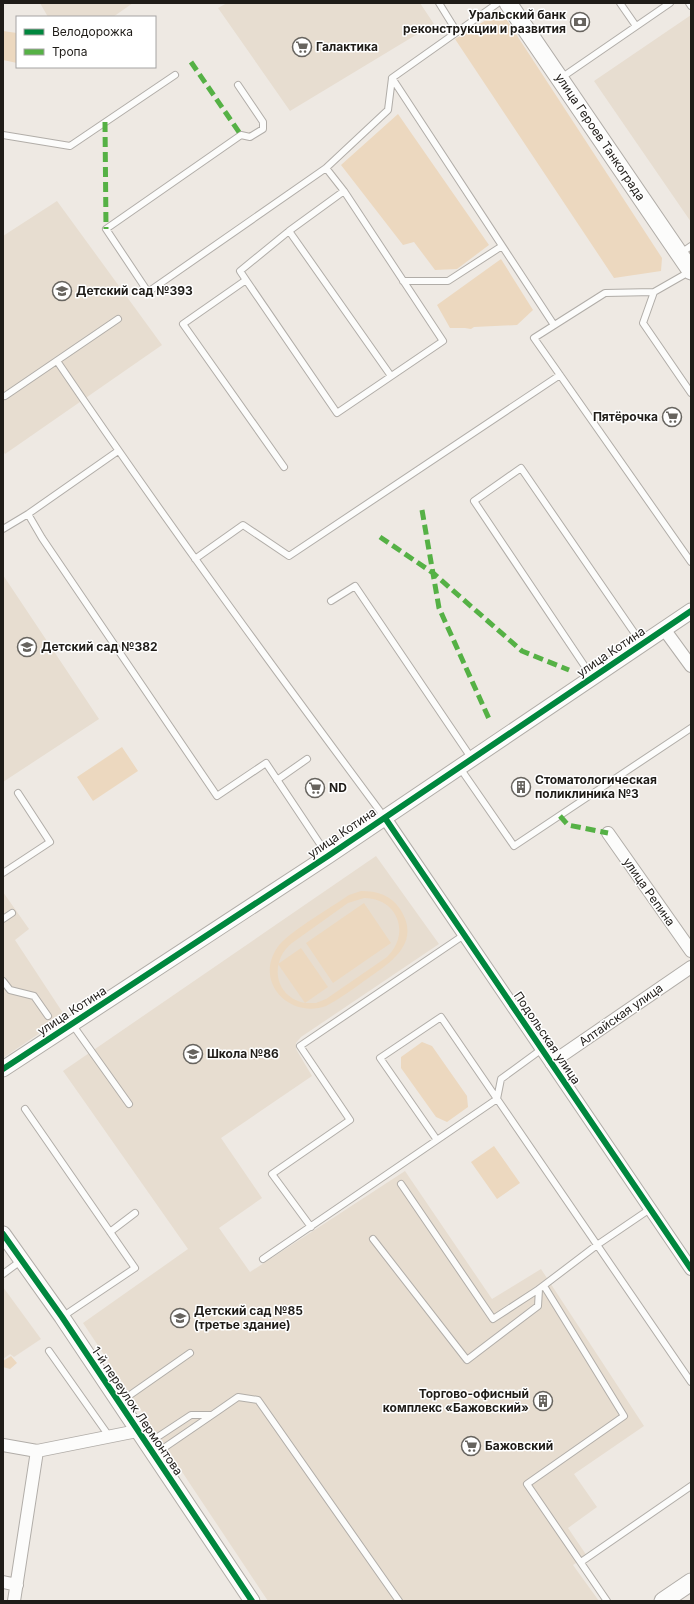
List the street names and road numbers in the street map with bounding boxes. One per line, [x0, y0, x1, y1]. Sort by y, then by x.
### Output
street label: улица Героев Танкограда [552, 70, 649, 203]
street label: улица Котина [574, 623, 648, 680]
street label: улица Котина [305, 804, 379, 861]
street label: улица Репина [620, 855, 679, 929]
street label: Алтайская улица [576, 980, 665, 1049]
street label: улица Котина [35, 983, 109, 1038]
street label: Подольская улица [511, 988, 584, 1087]
street label: 1-й переулок Лермонтова [89, 1343, 186, 1478]

